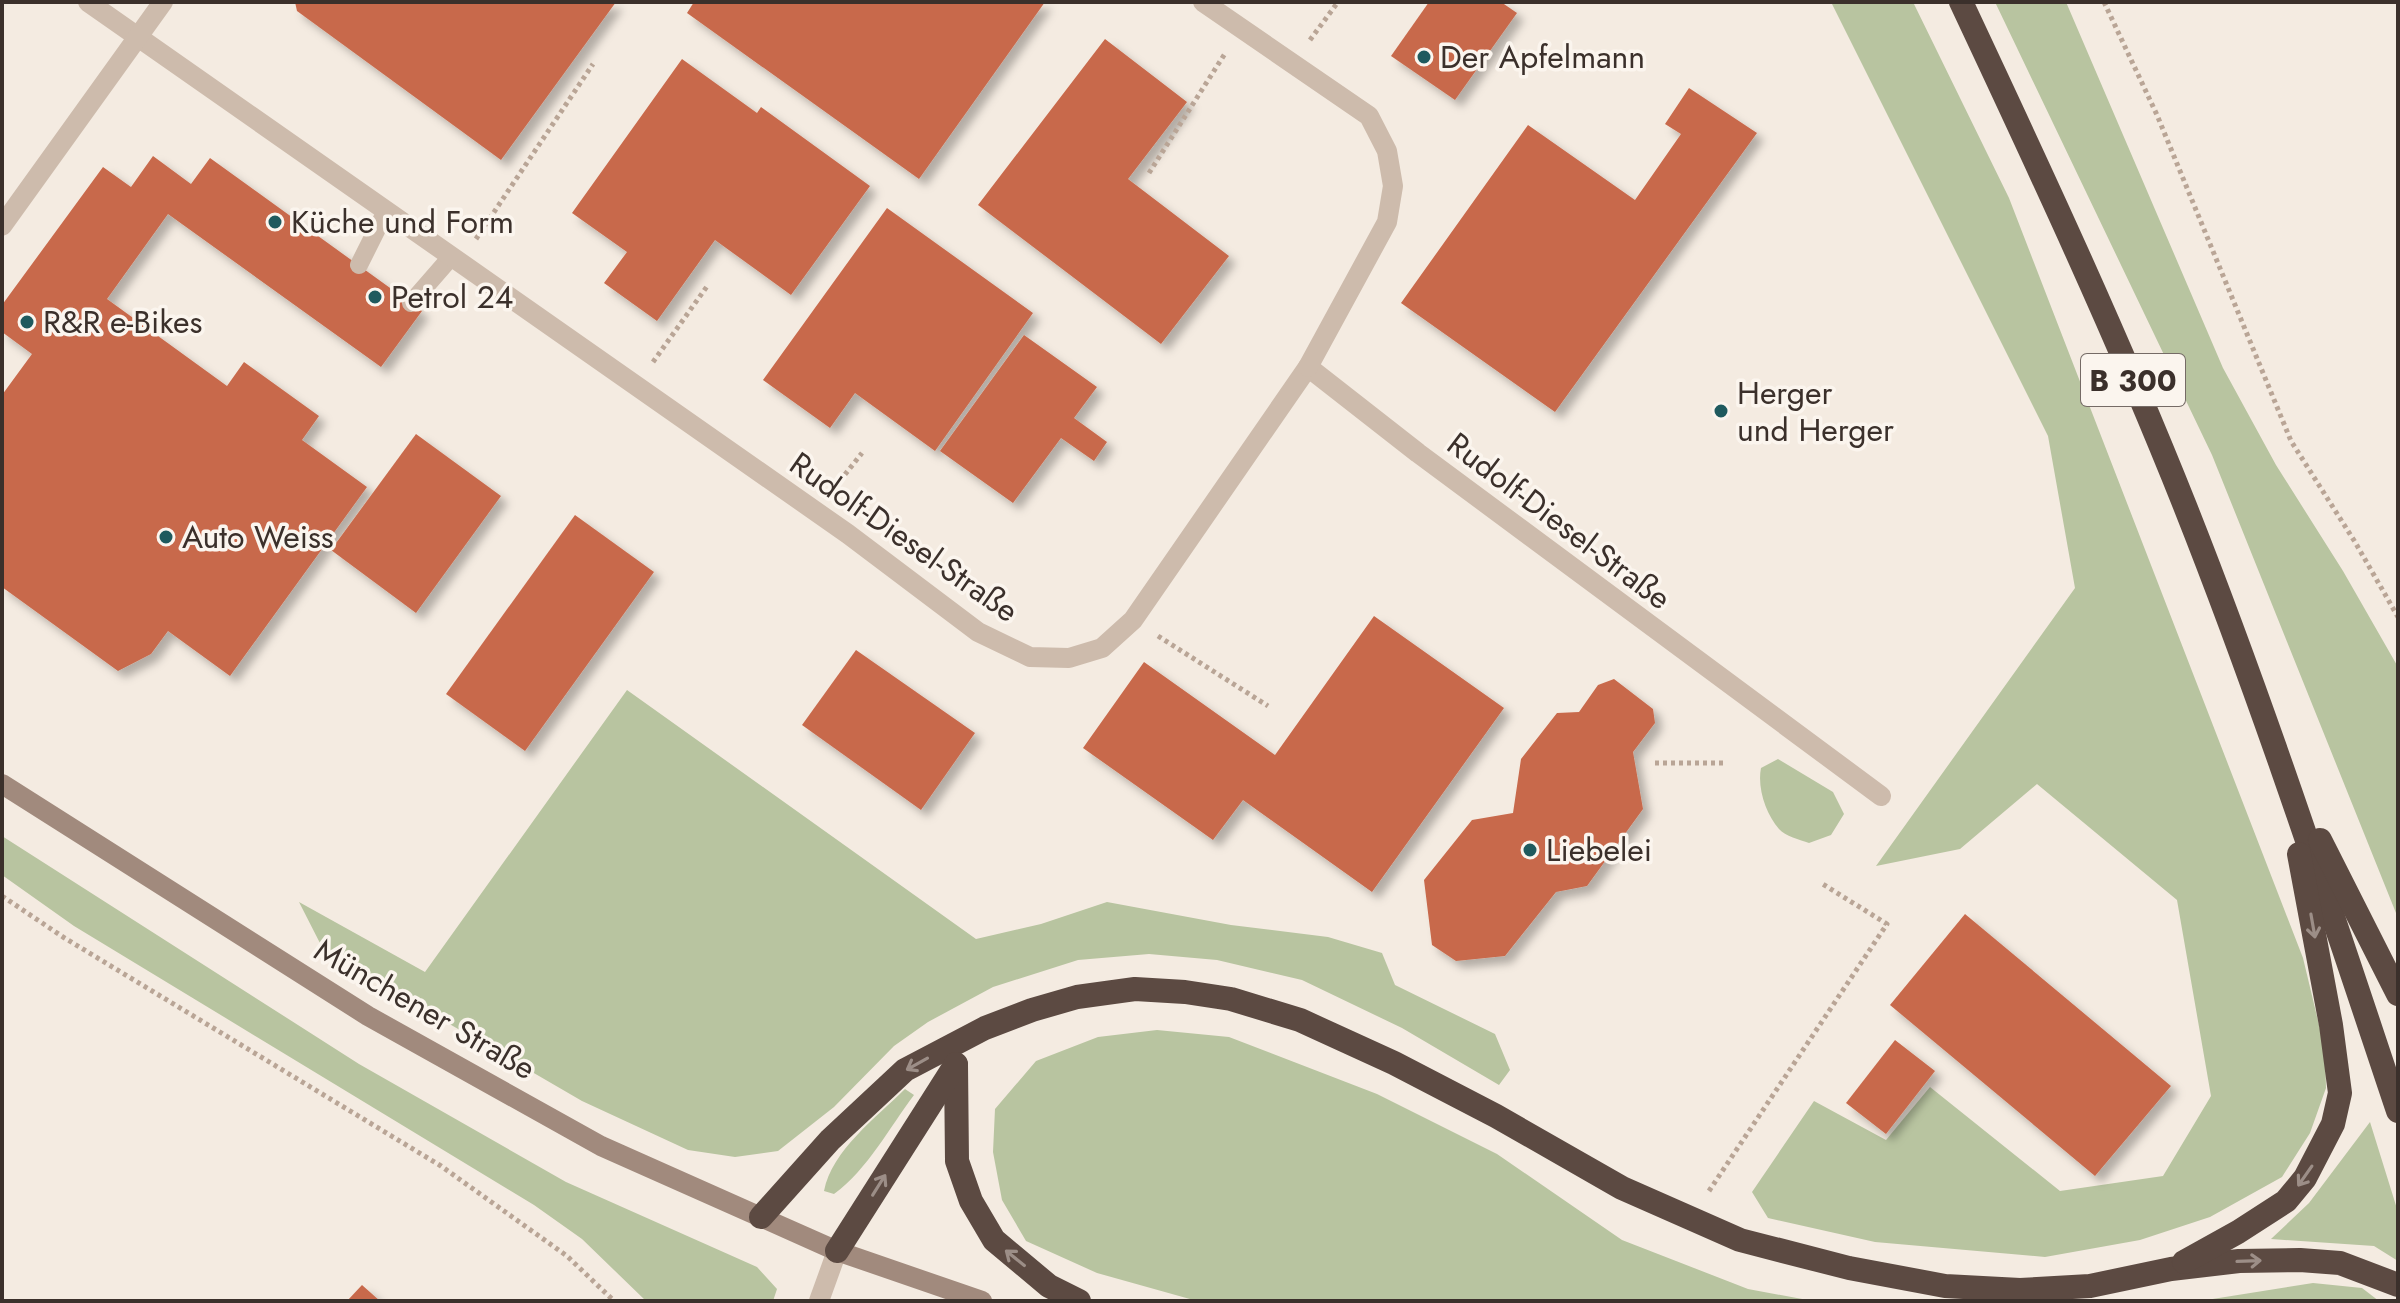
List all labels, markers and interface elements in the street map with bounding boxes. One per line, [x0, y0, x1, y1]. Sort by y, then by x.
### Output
place label: Der Apfelmann [1440, 34, 1645, 80]
marker: Der Apfelmann [1415, 48, 1433, 66]
place label: Küche und Form [291, 199, 514, 245]
marker: Küche und Form [266, 213, 284, 231]
place label: Petrol 24 [391, 274, 514, 320]
marker: Petrol 24 [366, 288, 384, 306]
place label: R&R e-Bikes [43, 299, 202, 345]
marker: R&R e-Bikes [18, 313, 36, 331]
road number: B 300 [2081, 354, 2185, 406]
place label: Herger und Herger [1737, 370, 1894, 453]
marker: Herger und Herger [1712, 402, 1730, 420]
street label: Rudolf-Diesel-Straße [1437, 421, 1681, 621]
street label: Rudolf-Diesel-Straße [780, 441, 1028, 633]
place label: Auto Weiss [182, 514, 334, 560]
marker: Auto Weiss [157, 528, 175, 546]
place label: Liebelei [1546, 827, 1652, 873]
marker: Liebelei [1521, 841, 1539, 859]
one-way arrow [2306, 913, 2321, 938]
street label: Münchener Straße [306, 927, 544, 1091]
one-way arrow [905, 1057, 929, 1073]
one-way arrow [2297, 1164, 2313, 1186]
one-way arrow [871, 1175, 887, 1197]
one-way arrow [1005, 1249, 1026, 1266]
one-way arrow [2235, 1253, 2262, 1268]

